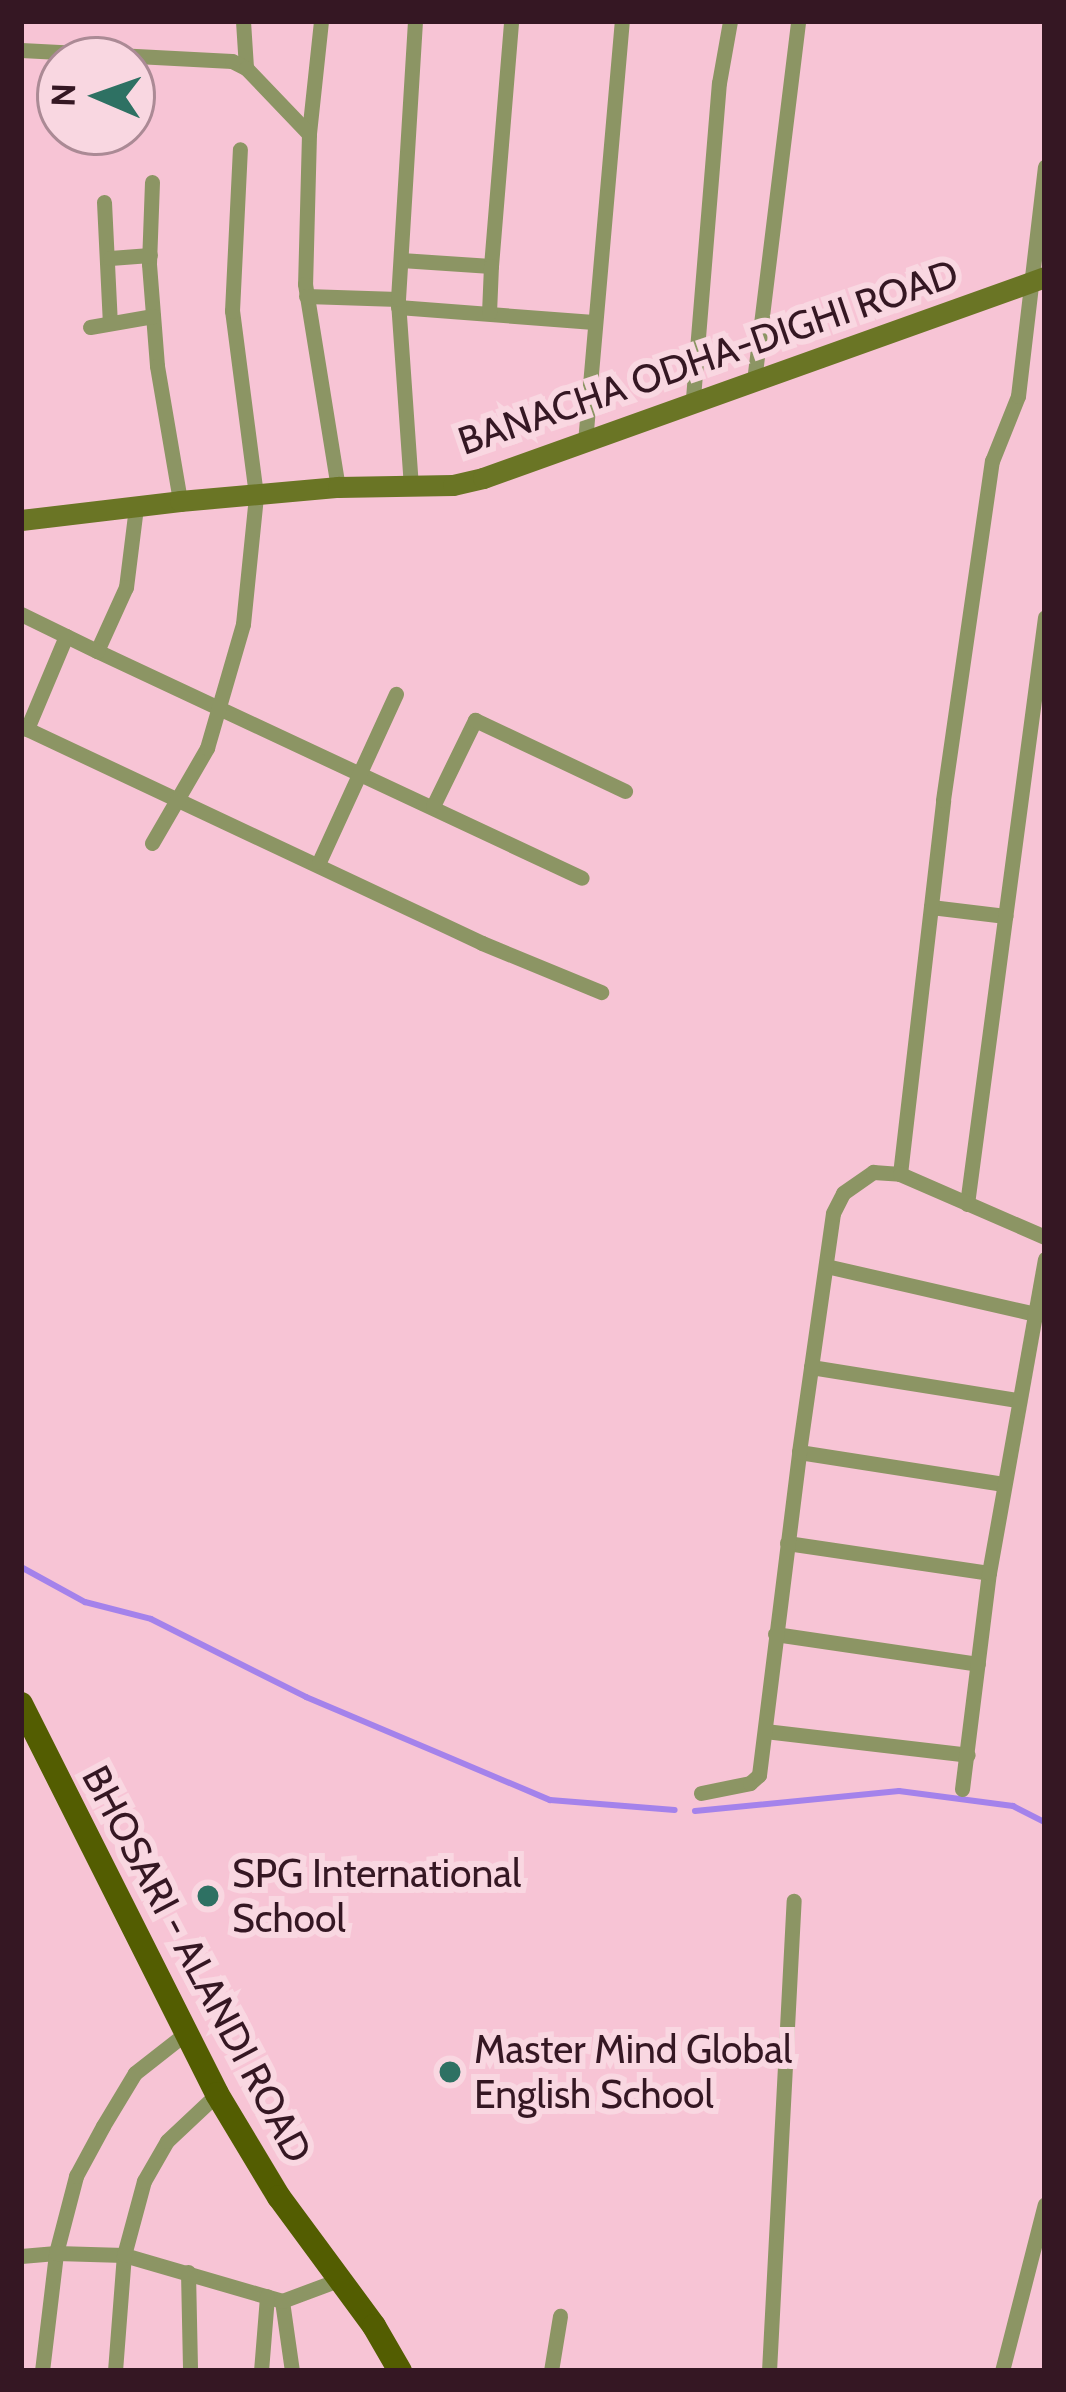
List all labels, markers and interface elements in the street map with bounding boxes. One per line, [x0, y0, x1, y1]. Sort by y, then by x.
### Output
north arrow [36, 36, 156, 156]
text: N [43, 82, 83, 107]
street label: BANACHA ODHA-DIGHI ROAD [452, 249, 964, 465]
street label: BHOSARI - ALANDI ROAD [72, 1758, 322, 2170]
place label: SPG International School [232, 1851, 521, 1942]
marker: SPG International School [195, 1883, 221, 1909]
place label: Master Mind Global English School [474, 2027, 792, 2118]
marker: Master Mind Global English School [437, 2059, 463, 2085]

